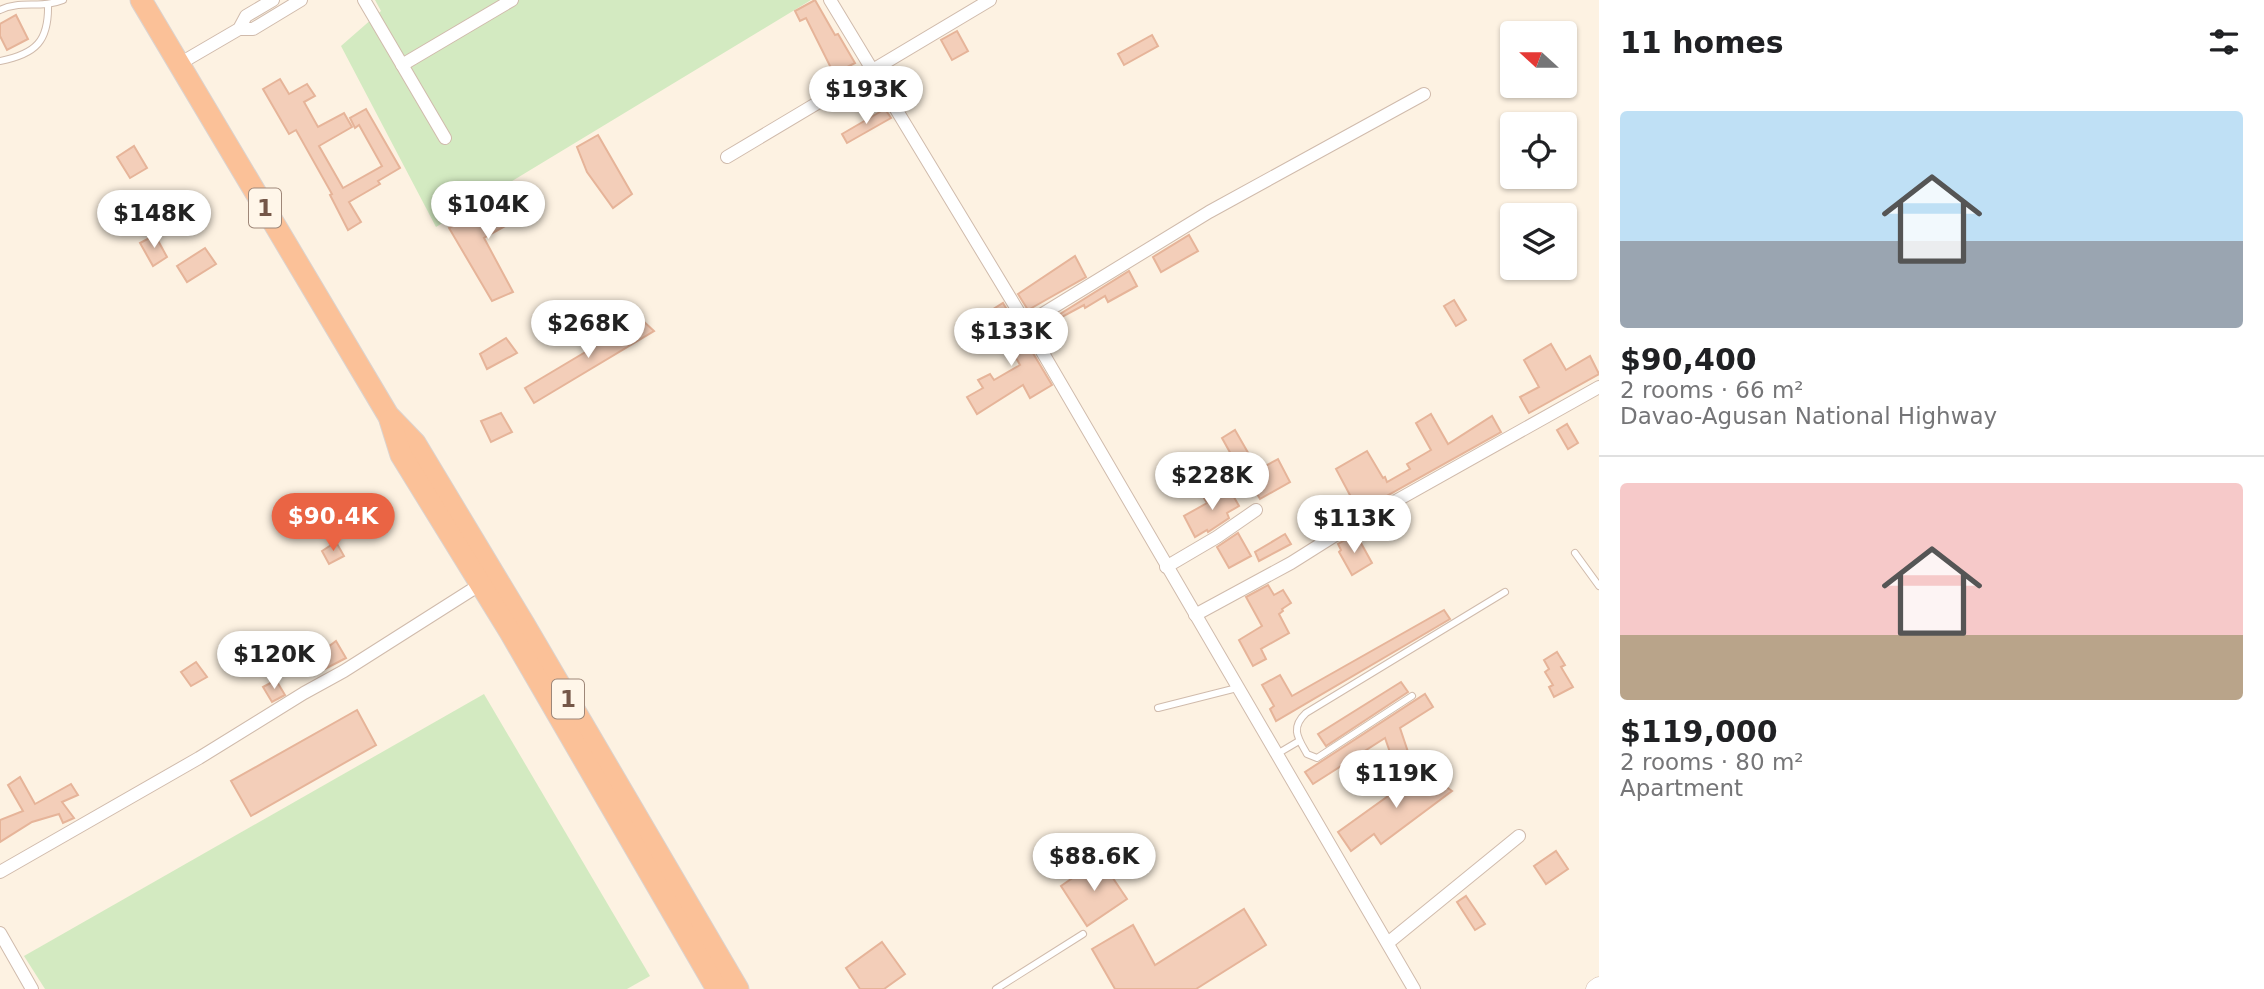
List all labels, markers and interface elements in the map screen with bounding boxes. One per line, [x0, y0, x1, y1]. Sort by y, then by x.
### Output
north arrow [1500, 21, 1577, 98]
map controls [1500, 21, 1577, 280]
icon: filters [2205, 23, 2243, 61]
text: 11 homes [1620, 25, 1784, 60]
pin: $193K [817, 66, 915, 126]
text: $193K [825, 76, 907, 102]
button: locate [1500, 112, 1577, 189]
icon: home [1869, 156, 1995, 282]
pin: $104K [439, 182, 537, 241]
road number: 1 [249, 188, 281, 228]
pin: $148K [105, 190, 203, 250]
text: $104K [447, 191, 529, 217]
text: $148K [113, 200, 195, 226]
button: layers [1500, 203, 1577, 280]
pin: $268K [539, 300, 637, 360]
pin: $133K [962, 308, 1060, 368]
text: $268K [547, 310, 629, 336]
text: $133K [970, 318, 1052, 344]
text: $90,400 [1620, 342, 1757, 377]
text: 2 rooms · 66 m² [1620, 377, 1804, 403]
text: Davao-Agusan National Highway [1620, 403, 1997, 429]
pin: $228K [1163, 452, 1261, 512]
text: $228K [1171, 462, 1253, 488]
pin: $90.4K [276, 494, 390, 553]
pin: $113K [1305, 496, 1403, 555]
text: $90.4K [288, 503, 378, 529]
text: $113K [1313, 505, 1395, 531]
icon: home [1869, 528, 1995, 654]
pin: $120K [225, 632, 323, 691]
text: $120K [233, 641, 315, 667]
road number: 1 [552, 680, 584, 719]
text: $119,000 [1620, 714, 1778, 749]
text: 2 rooms · 80 m² [1620, 749, 1804, 775]
pin: $119K [1347, 750, 1445, 810]
text: $119K [1355, 760, 1437, 786]
text: Apartment [1620, 775, 1743, 801]
pin: $88.6K [1037, 834, 1151, 893]
text: $88.6K [1049, 843, 1139, 869]

